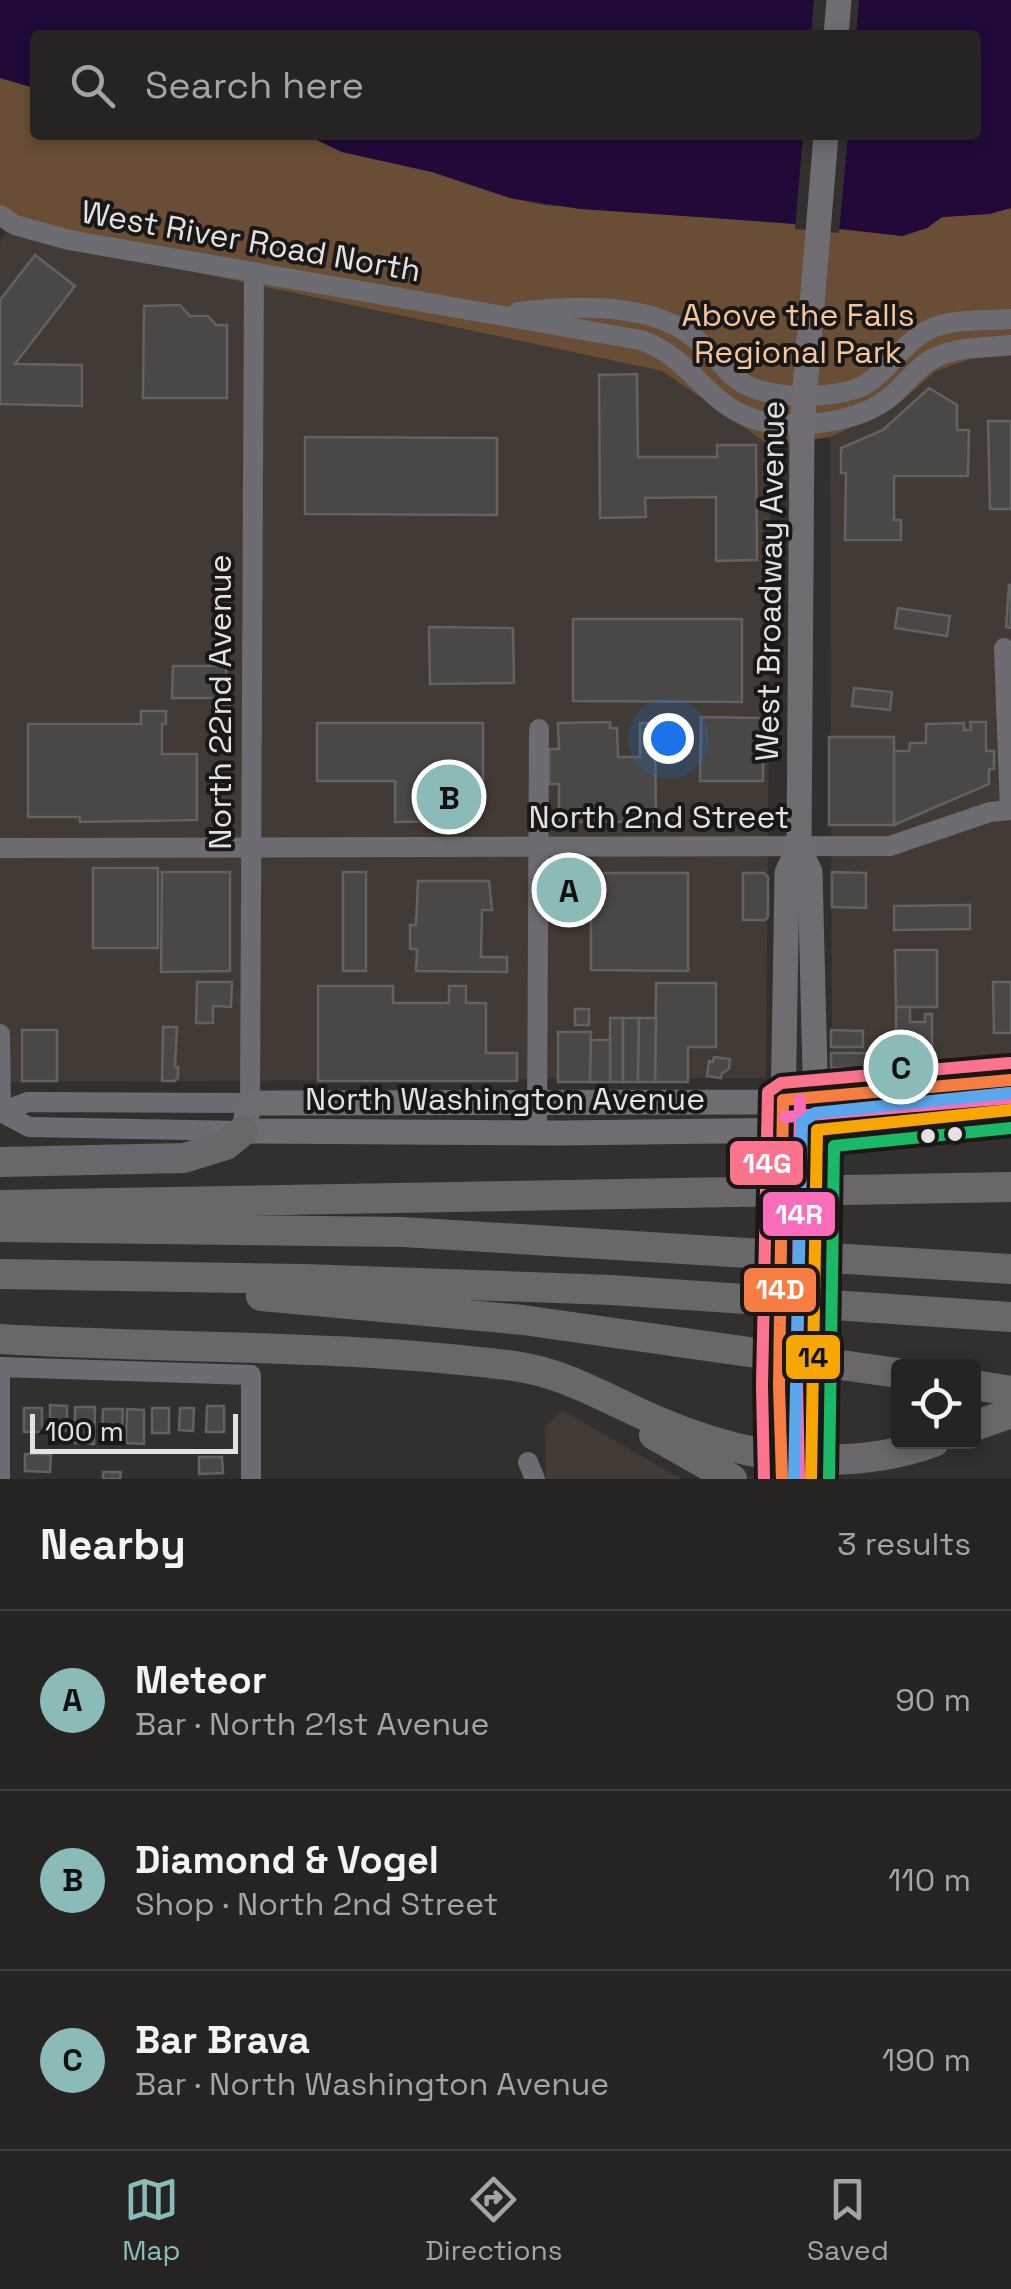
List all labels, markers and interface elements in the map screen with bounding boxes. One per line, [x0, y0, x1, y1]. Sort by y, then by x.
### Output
search box [30, 30, 981, 140]
icon: search [65, 58, 120, 113]
text: Search here [145, 61, 364, 109]
street label: West River Road North [78, 191, 424, 291]
park label: Above the Falls Regional Park [681, 295, 915, 372]
street label: West Broadway Avenue [747, 400, 793, 762]
street label: North 22nd Avenue [200, 554, 240, 850]
your location [643, 713, 694, 764]
pin: B [416, 760, 482, 834]
street label: North 2nd Street [528, 797, 790, 837]
pin: A [536, 852, 602, 928]
pin: C [868, 1030, 934, 1104]
street label: North Washington Avenue [305, 1079, 705, 1119]
unlabelled marker [945, 1124, 965, 1144]
unlabelled marker [918, 1126, 938, 1146]
line badge: 14G [728, 1139, 805, 1187]
text: 14G [742, 1145, 792, 1181]
line badge: 14R [761, 1190, 837, 1238]
text: 14R [775, 1196, 823, 1232]
line badge: 14D [742, 1266, 818, 1314]
text: 14D [755, 1271, 805, 1307]
line badge: 14 [784, 1333, 842, 1381]
text: 14 [798, 1339, 828, 1375]
map controls [891, 1359, 981, 1449]
button: locate [891, 1359, 981, 1449]
scale bar [30, 1409, 238, 1454]
text: 100 m [45, 1413, 124, 1449]
text: Nearby [40, 1518, 186, 1571]
text: 3 results [837, 1524, 971, 1564]
text: Meteor [135, 1656, 267, 1704]
text: A [62, 1680, 83, 1720]
text: 90 m [895, 1680, 971, 1720]
text: Bar · North 21st Avenue [135, 1704, 489, 1744]
text: Diamond & Vogel [135, 1836, 439, 1884]
text: B [62, 1860, 83, 1900]
text: 110 m [888, 1860, 971, 1900]
text: Shop · North 2nd Street [135, 1884, 498, 1924]
text: Bar Brava [135, 2016, 310, 2064]
text: C [62, 2040, 83, 2080]
text: 190 m [882, 2040, 971, 2080]
text: Bar · North Washington Avenue [135, 2064, 609, 2104]
tab: Map [122, 2172, 181, 2268]
tab: Directions [425, 2172, 562, 2268]
tab: Saved [807, 2172, 889, 2268]

